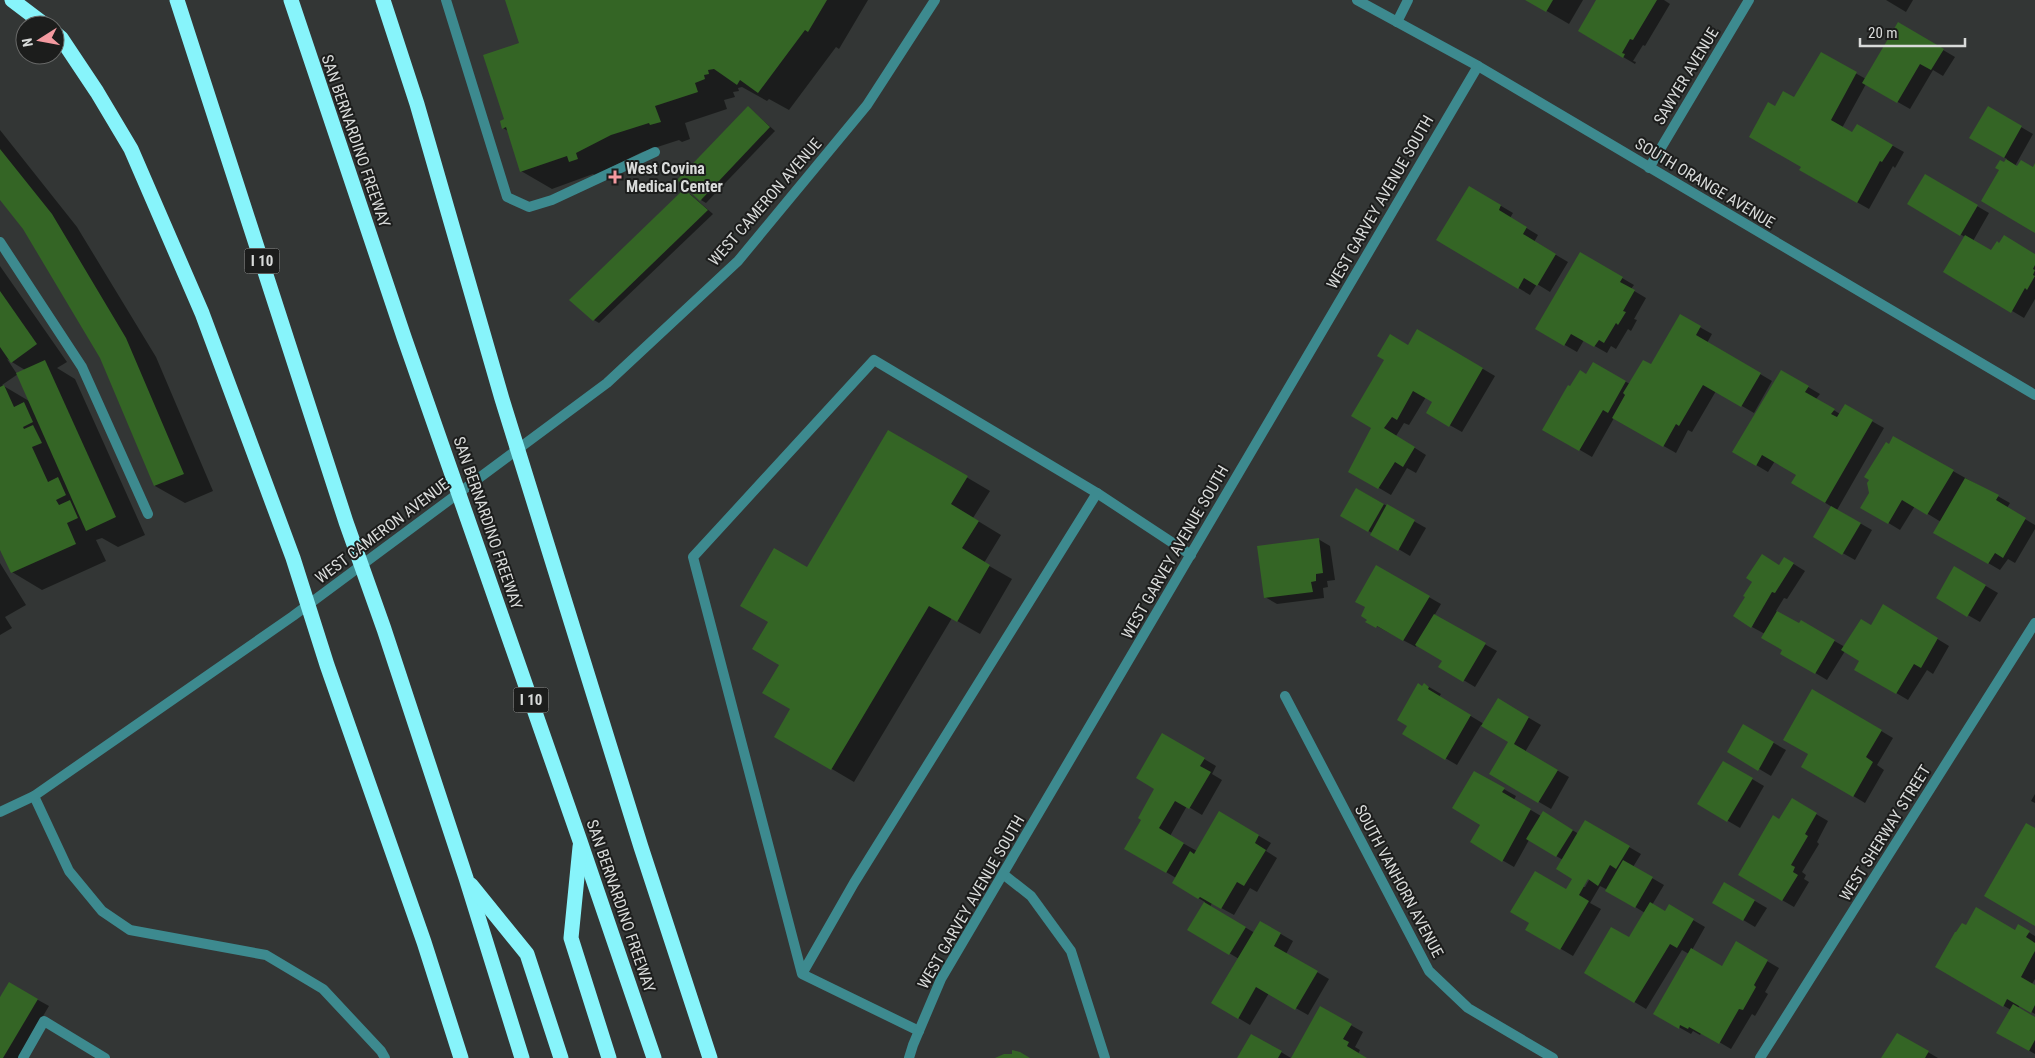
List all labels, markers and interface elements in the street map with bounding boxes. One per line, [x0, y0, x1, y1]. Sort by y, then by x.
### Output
north arrow [15, 15, 65, 65]
scale bar [1860, 15, 1965, 47]
street label: SAWYER AVENUE [1650, 24, 1722, 128]
text: 20 m [1868, 24, 1898, 42]
text: N [19, 37, 36, 48]
street label: SAN BERNARDINO FREEWAY [318, 52, 395, 230]
street label: WEST GARVEY AVENUE SOUTH [1322, 112, 1438, 292]
street label: WEST CAMERON AVENUE [705, 134, 825, 270]
street label: SOUTH ORANGE AVENUE [1632, 134, 1778, 232]
place label: West Covina Medical Center [626, 159, 723, 196]
marker: West Covina Medical Center [608, 170, 622, 184]
road number: I 10 [244, 248, 280, 274]
street label: SAN BERNARDINO FREEWAY [450, 434, 527, 612]
street label: WEST GARVEY AVENUE SOUTH [1117, 462, 1233, 642]
street label: WEST CAMERON AVENUE [311, 474, 453, 587]
road number: I 10 [514, 688, 548, 712]
street label: WEST SHERWAY STREET [1835, 762, 1935, 904]
street label: SOUTH VANHORN AVENUE [1351, 801, 1447, 961]
street label: WEST GARVEY AVENUE SOUTH [913, 812, 1029, 992]
street label: SAN BERNARDINO FREEWAY [583, 817, 660, 995]

